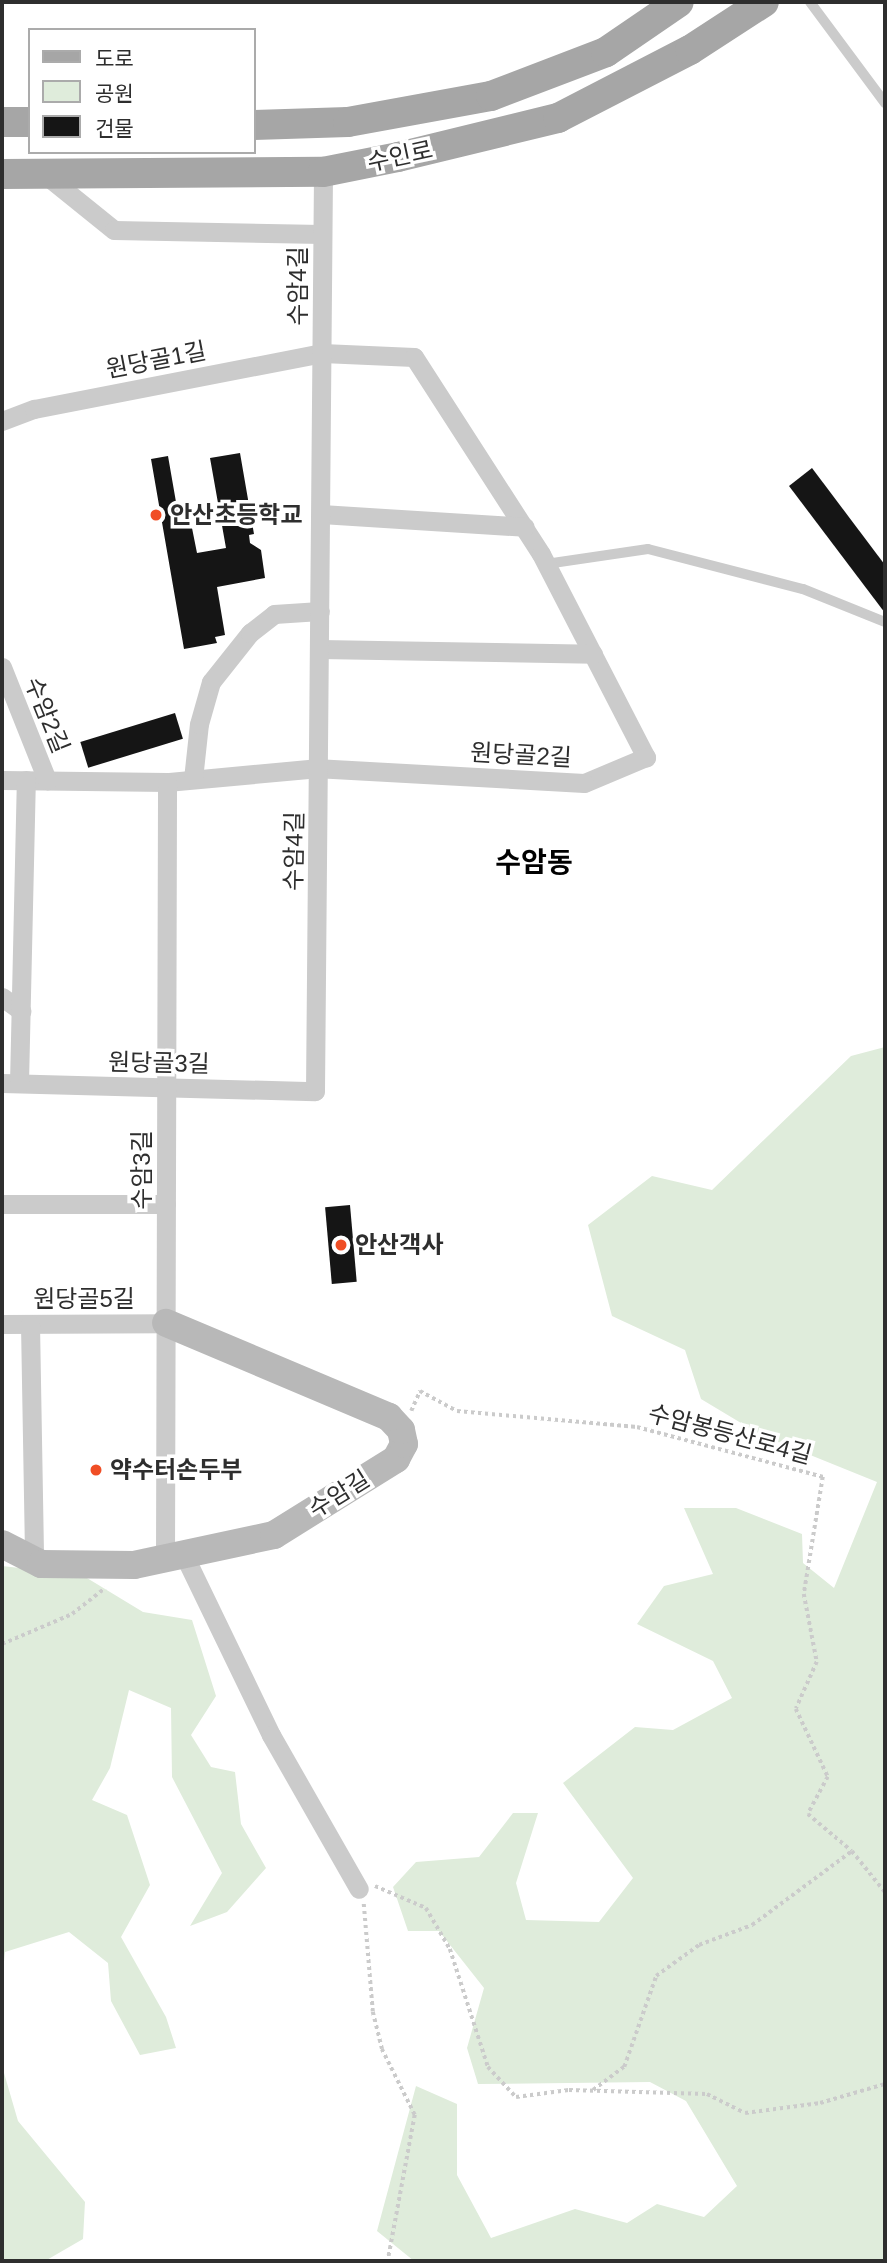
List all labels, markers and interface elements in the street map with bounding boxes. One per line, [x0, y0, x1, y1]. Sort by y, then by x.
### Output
legend [28, 28, 256, 154]
text: 도로 [95, 47, 134, 70]
text: 공원 [95, 82, 134, 105]
text: 건물 [95, 117, 134, 140]
street label: 수인로 [365, 135, 435, 177]
street label: 수암4길 [284, 246, 312, 326]
street label: 원당골1길 [103, 336, 209, 384]
place label: 안산초등학교 [170, 501, 302, 529]
marker: 안산초등학교 [148, 507, 164, 523]
street label: 수암2길 [19, 673, 75, 757]
street label: 원당골2길 [469, 738, 573, 772]
street label: 수암4길 [279, 811, 309, 891]
district label: 수암동 [495, 846, 573, 880]
street label: 원당골3길 [108, 1048, 210, 1078]
street label: 수암3길 [128, 1130, 156, 1210]
place label: 안산객사 [355, 1231, 443, 1259]
marker: 안산객사 [333, 1237, 349, 1253]
street label: 원당골5길 [33, 1285, 135, 1313]
street label: 수암봉등산로4길 [645, 1398, 815, 1470]
place label: 약수터손두부 [110, 1456, 242, 1484]
marker: 약수터손두부 [88, 1462, 104, 1478]
street label: 수암길 [303, 1464, 375, 1524]

